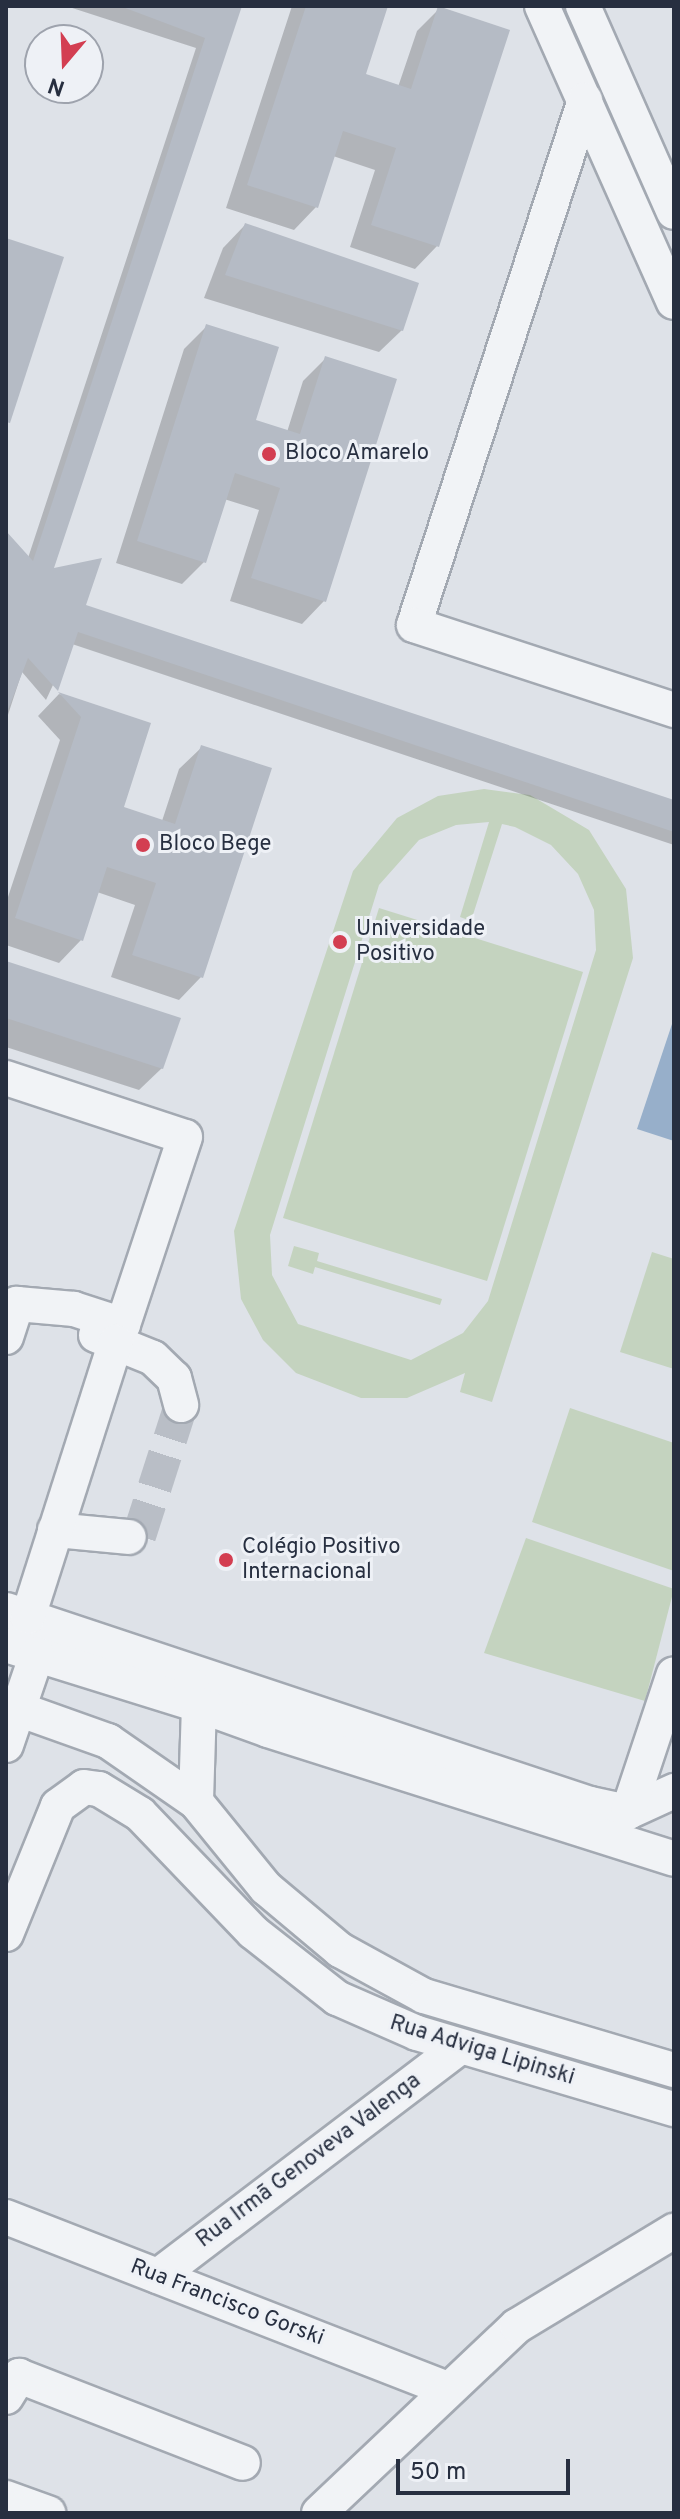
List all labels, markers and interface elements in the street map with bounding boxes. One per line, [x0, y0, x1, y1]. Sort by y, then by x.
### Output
north arrow [24, 24, 104, 104]
text: N [45, 70, 69, 101]
place label: Bloco Amarelo [285, 441, 430, 467]
marker: Bloco Amarelo [260, 445, 278, 463]
place label: Bloco Bege [159, 832, 271, 858]
marker: Bloco Bege [134, 836, 152, 854]
place label: Universidade Positivo [356, 916, 485, 968]
marker: Universidade Positivo [331, 933, 349, 951]
place label: Colégio Positivo Internacional [242, 1534, 400, 1586]
marker: Colégio Positivo Internacional [217, 1551, 235, 1569]
street label: Rua Adviga Lipinski [386, 2010, 578, 2092]
street label: Rua Irmã Genoveva Valenga [191, 2068, 427, 2254]
street label: Rua Francisco Gorski [126, 2254, 328, 2352]
scale bar [400, 2443, 574, 2493]
text: 50 m [410, 2458, 466, 2488]

